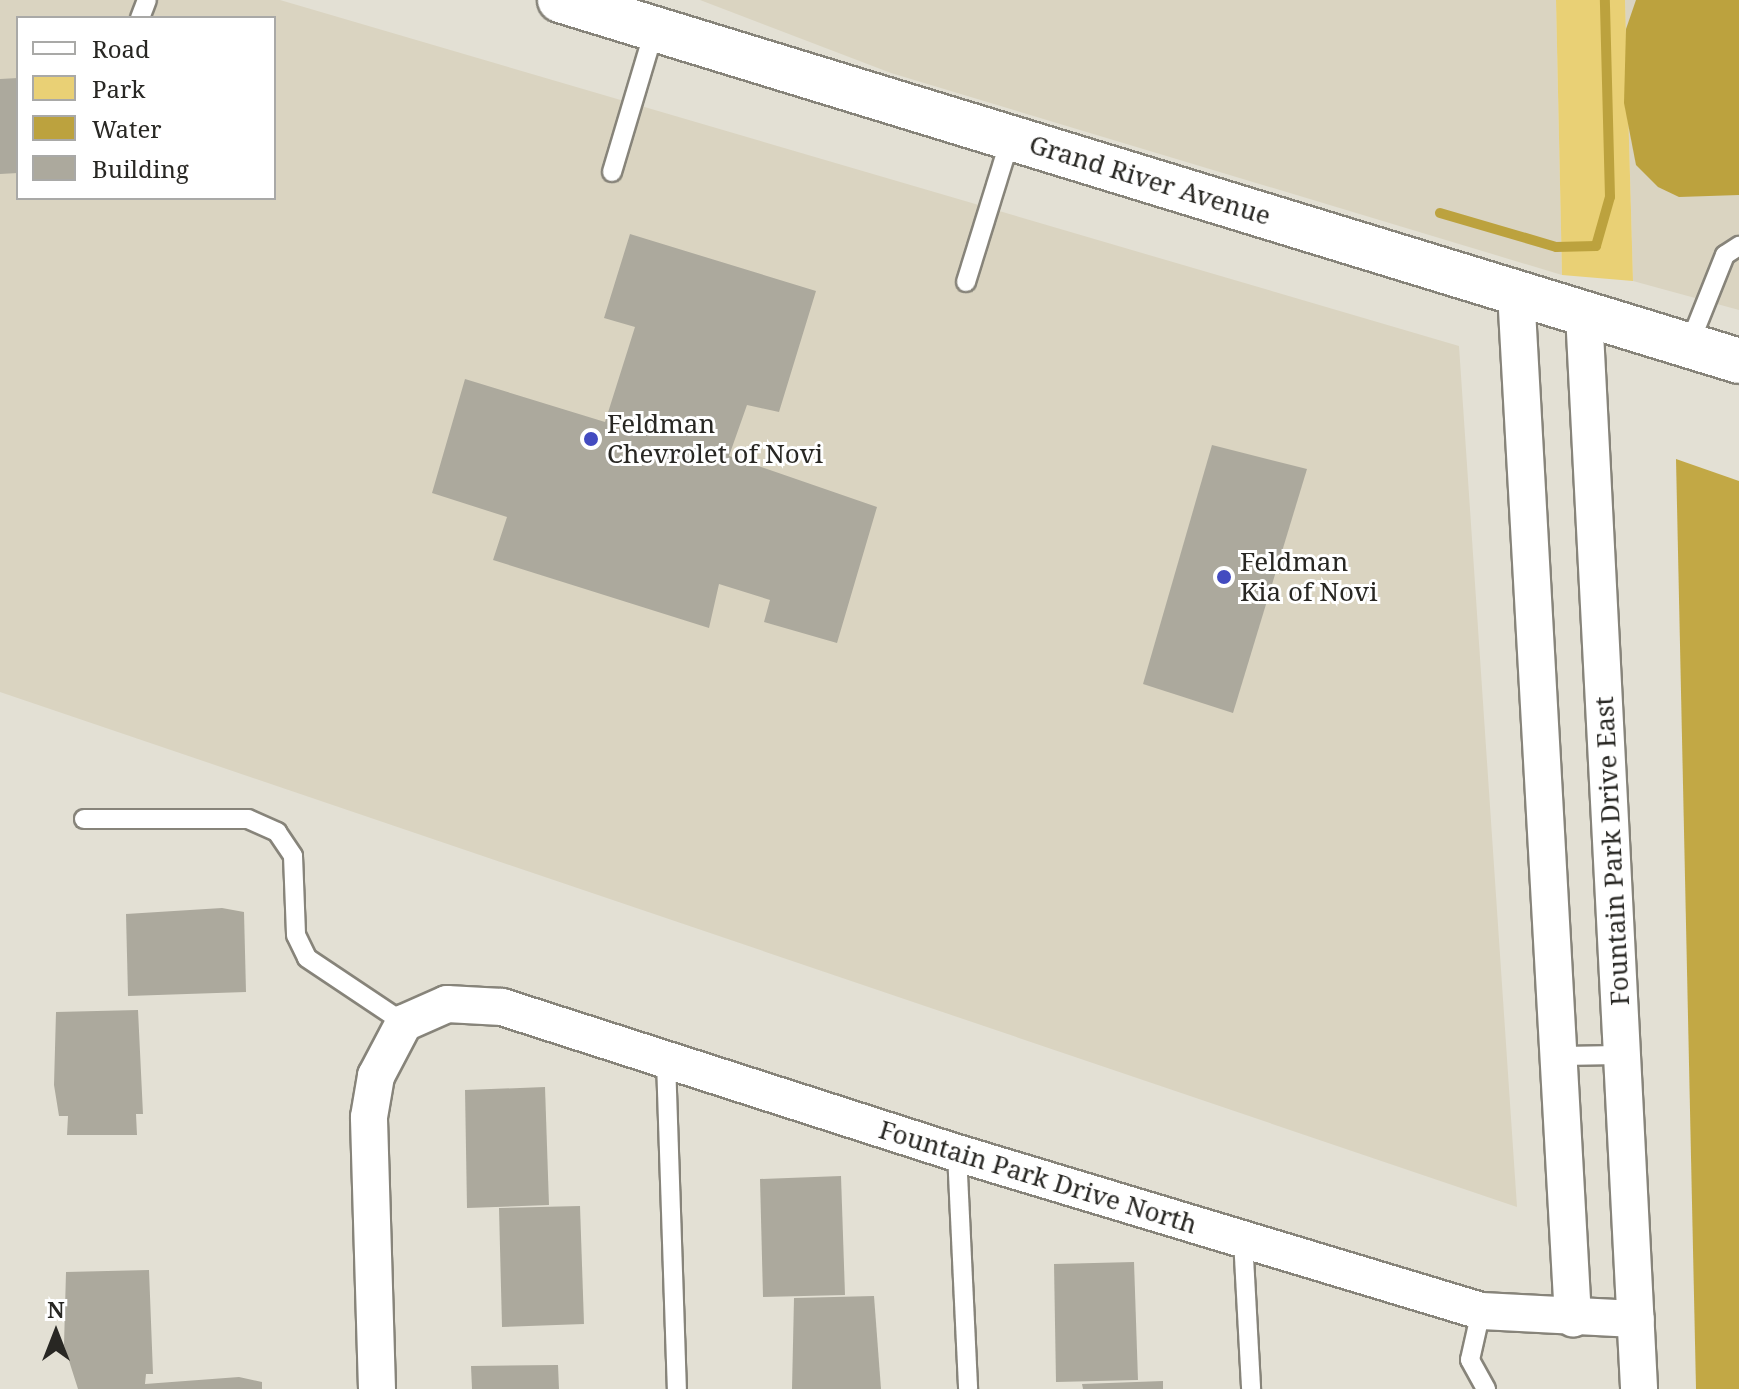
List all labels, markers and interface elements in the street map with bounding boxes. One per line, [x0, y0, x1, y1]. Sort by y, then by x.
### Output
legend [16, 16, 276, 200]
text: Road [92, 32, 150, 65]
text: Park [92, 72, 145, 105]
text: Water [92, 112, 162, 145]
street label: Grand River Avenue [1026, 128, 1274, 232]
text: Building [92, 152, 189, 185]
place label: Feldman Chevrolet of Novi [607, 408, 823, 470]
marker: Feldman Chevrolet of Novi [582, 430, 600, 448]
place label: Feldman Kia of Novi [1240, 546, 1377, 608]
marker: Feldman Kia of Novi [1215, 568, 1233, 586]
street label: Fountain Park Drive East [1588, 696, 1636, 1006]
street label: Fountain Park Drive North [875, 1114, 1201, 1240]
north arrow [16, 1293, 96, 1373]
text: N [47, 1294, 65, 1324]

